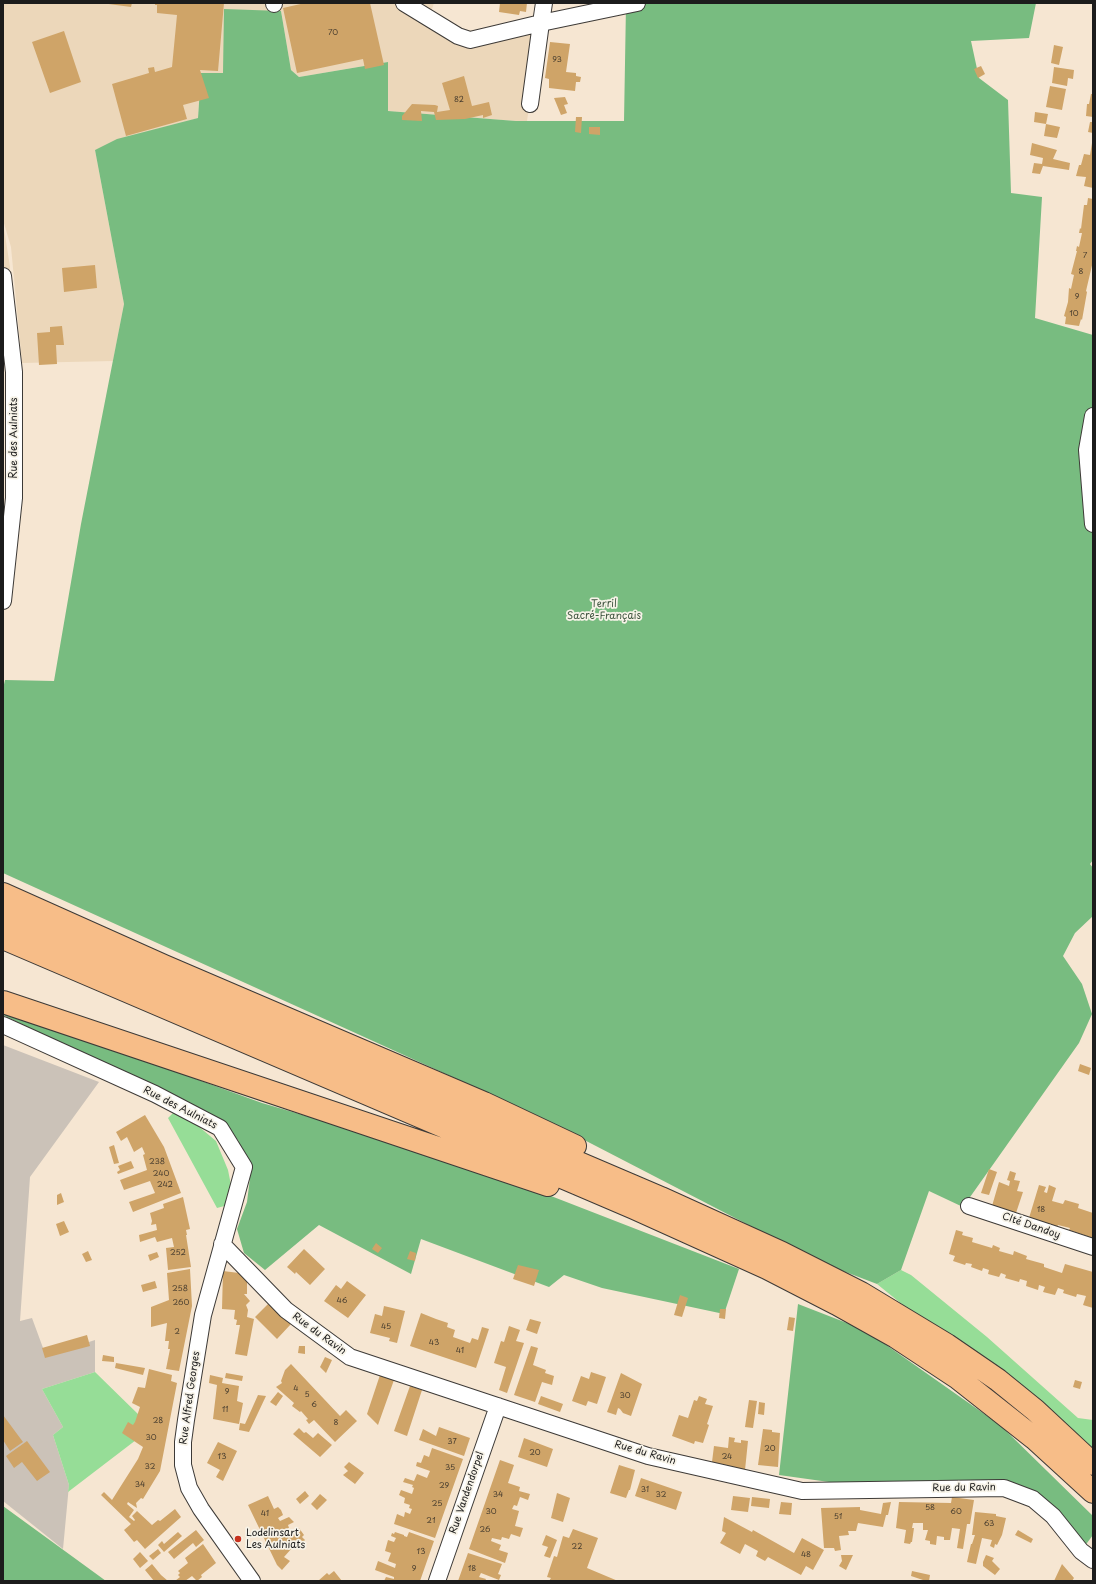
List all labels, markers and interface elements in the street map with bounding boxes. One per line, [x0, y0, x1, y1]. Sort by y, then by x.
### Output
house number: 70 [328, 28, 338, 38]
house number: 93 [552, 55, 562, 65]
house number: 82 [454, 95, 464, 105]
house number: 7 [1083, 251, 1087, 261]
house number: 8 [1079, 267, 1083, 277]
house number: 9 [1075, 292, 1079, 302]
house number: 10 [1069, 309, 1079, 319]
street label: Rue des Aulniats [8, 397, 20, 479]
park label: Terril Sacré-Français [567, 598, 641, 622]
street label: Rue des Aulniats [141, 1084, 219, 1132]
house number: 238 [149, 1157, 165, 1167]
house number: 240 [153, 1169, 169, 1179]
house number: 242 [157, 1180, 173, 1190]
house number: 18 [1037, 1205, 1045, 1215]
street label: CIté Dandoy [1000, 1210, 1062, 1242]
house number: 252 [170, 1248, 186, 1258]
house number: 258 [172, 1284, 188, 1294]
house number: 46 [337, 1296, 347, 1306]
house number: 260 [173, 1298, 189, 1308]
street label: Rue du Ravin [290, 1311, 348, 1357]
house number: 45 [381, 1322, 391, 1332]
house number: 2 [174, 1327, 180, 1337]
house number: 43 [429, 1338, 439, 1348]
house number: 41 [456, 1346, 464, 1356]
street label: Rue Alfred Georges [177, 1350, 203, 1446]
house number: 4 [293, 1384, 299, 1394]
house number: 9 [225, 1387, 229, 1397]
house number: 5 [304, 1390, 310, 1400]
house number: 30 [619, 1391, 631, 1401]
house number: 6 [311, 1400, 317, 1410]
house number: 11 [222, 1405, 228, 1415]
house number: 28 [153, 1416, 163, 1426]
house number: 8 [334, 1418, 338, 1428]
house number: 30 [145, 1433, 157, 1443]
house number: 37 [447, 1437, 457, 1447]
street label: Rue du Ravin [613, 1438, 677, 1468]
house number: 20 [764, 1444, 776, 1454]
house number: 20 [529, 1448, 541, 1458]
street label: Rue Vandendorpel [447, 1450, 487, 1536]
house number: 13 [218, 1452, 226, 1462]
house number: 24 [722, 1452, 732, 1462]
house number: 32 [145, 1462, 155, 1472]
house number: 35 [445, 1463, 455, 1473]
house number: 34 [135, 1480, 145, 1490]
house number: 29 [439, 1481, 449, 1491]
street label: Rue du Ravin [932, 1481, 996, 1495]
house number: 31 [641, 1485, 649, 1495]
house number: 34 [493, 1490, 503, 1500]
house number: 32 [656, 1490, 666, 1500]
house number: 25 [432, 1499, 442, 1509]
house number: 58 [925, 1503, 935, 1513]
house number: 30 [485, 1507, 497, 1517]
house number: 60 [950, 1507, 962, 1517]
house number: 41 [261, 1509, 269, 1519]
house number: 51 [834, 1512, 842, 1522]
house number: 21 [426, 1516, 436, 1526]
house number: 63 [984, 1519, 994, 1529]
house number: 26 [480, 1525, 490, 1535]
place label: Lodelinsart Les Aulniats [246, 1527, 305, 1550]
marker: Lodelinsart Les Aulniats [233, 1534, 243, 1544]
house number: 22 [572, 1542, 582, 1552]
house number: 13 [417, 1547, 425, 1557]
house number: 48 [801, 1550, 811, 1560]
house number: 9 [412, 1564, 416, 1574]
house number: 18 [468, 1564, 476, 1574]

